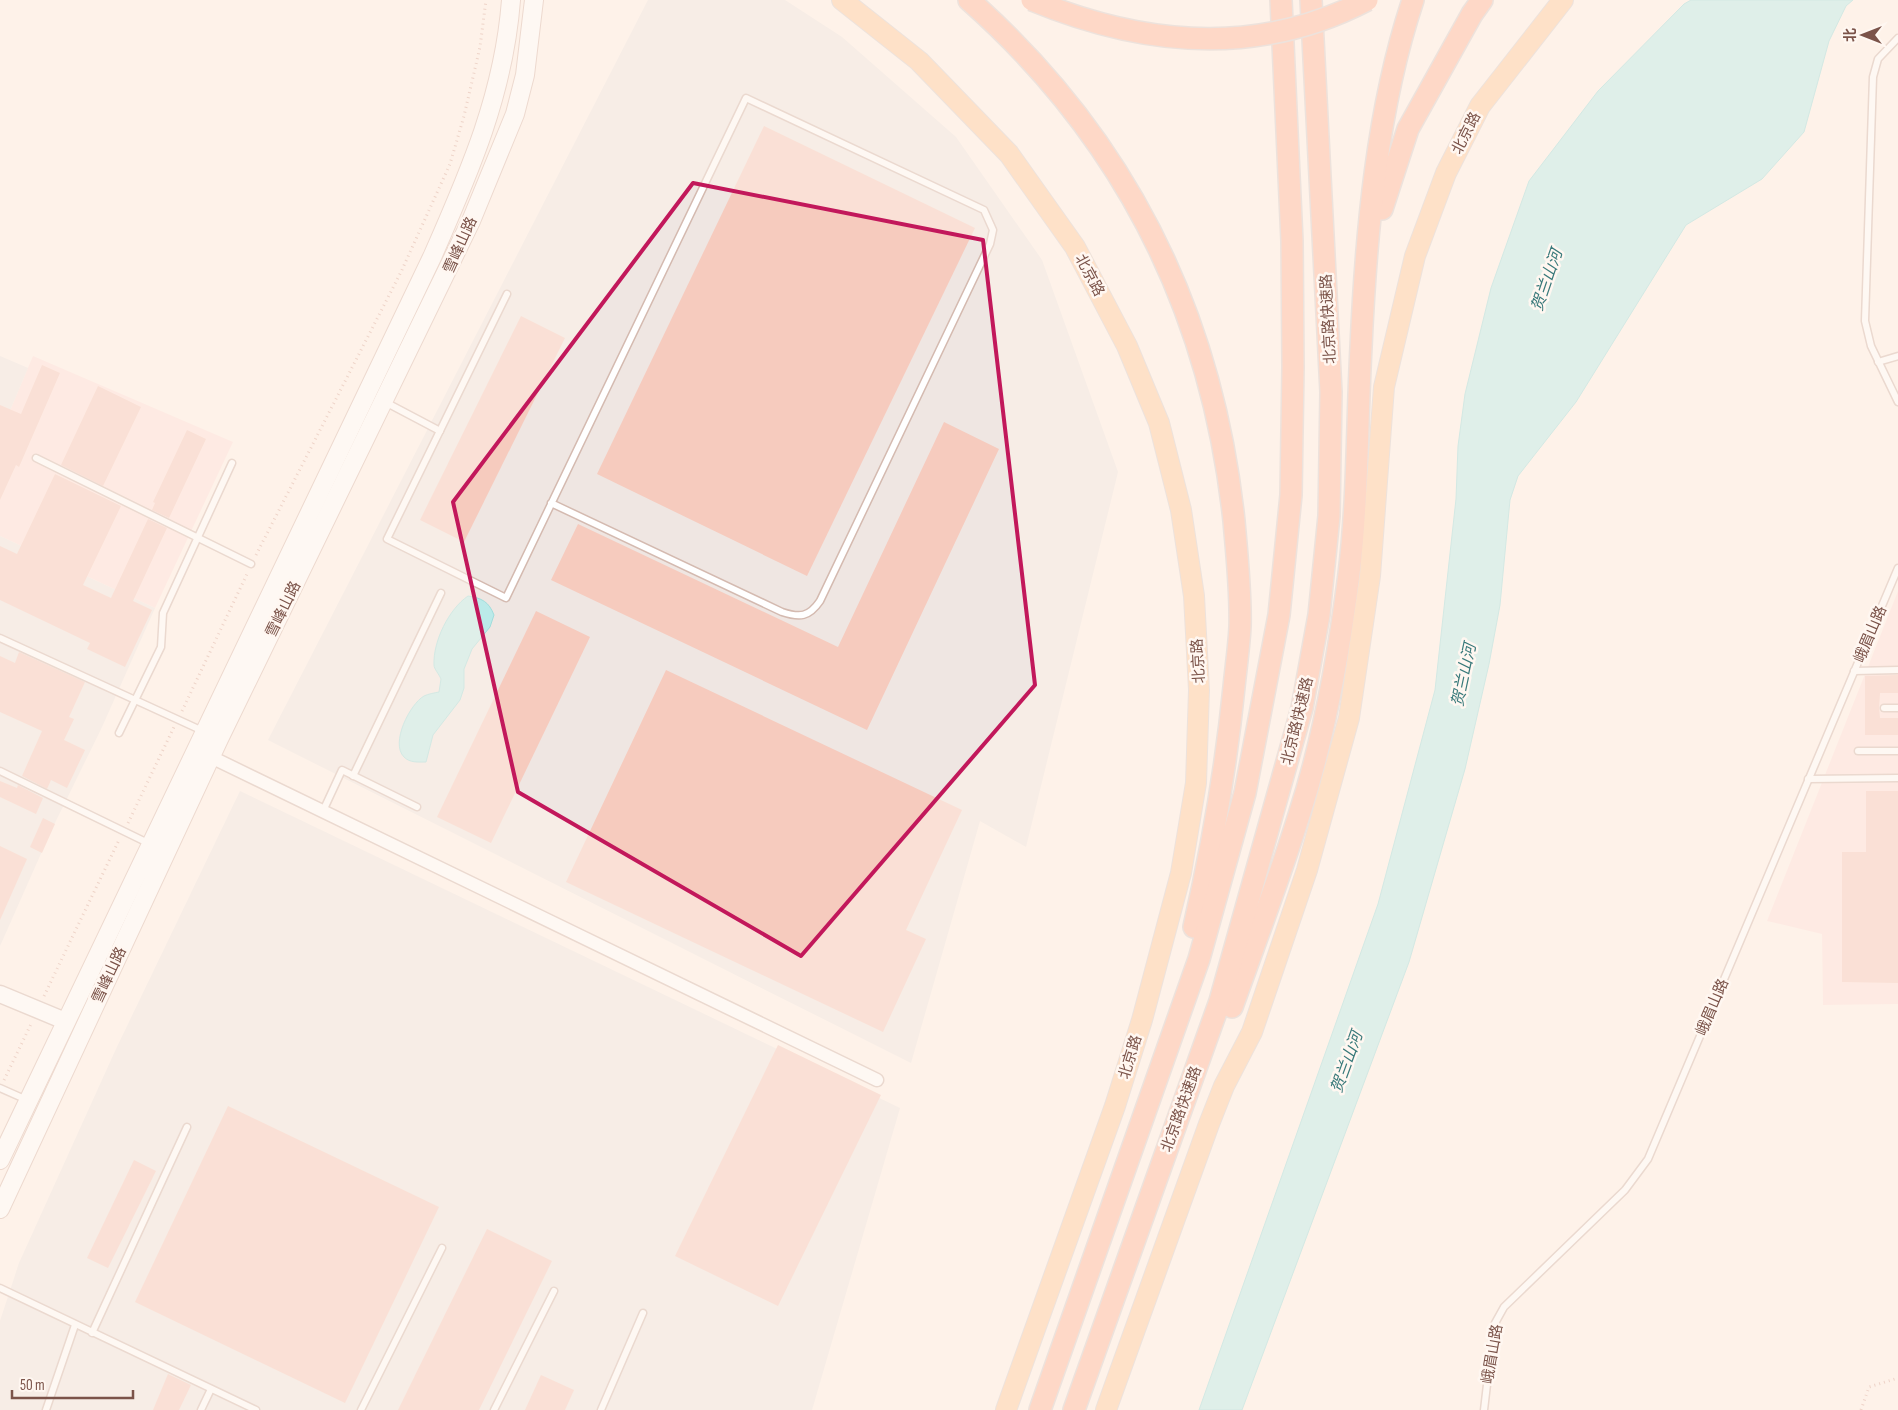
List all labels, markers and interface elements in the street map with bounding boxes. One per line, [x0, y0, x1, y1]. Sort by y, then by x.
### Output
north arrow [1838, 10, 1888, 60]
text: 北 [1842, 28, 1859, 42]
street label: 北京路 [1448, 109, 1485, 158]
street label: 雪峰山路 [440, 214, 481, 276]
water label: 贺兰山河 [1528, 244, 1568, 314]
street label: 北京路 [1071, 251, 1109, 300]
street label: 北京路快速路 [1317, 274, 1340, 364]
street label: 雪峰山路 [262, 578, 305, 640]
street label: 峨眉山路 [1850, 603, 1891, 666]
street label: 北京路 [1188, 638, 1209, 684]
water label: 贺兰山河 [1449, 639, 1481, 709]
street label: 北京路快速路 [1277, 675, 1318, 767]
street label: 雪峰山路 [88, 944, 131, 1006]
street label: 峨眉山路 [1692, 976, 1733, 1039]
water label: 贺兰山河 [1328, 1026, 1368, 1096]
street label: 北京路 [1115, 1033, 1146, 1081]
street label: 北京路快速路 [1157, 1064, 1206, 1155]
street label: 峨眉山路 [1478, 1323, 1507, 1385]
scale bar [12, 1368, 134, 1400]
text: 50 m [20, 1376, 45, 1395]

